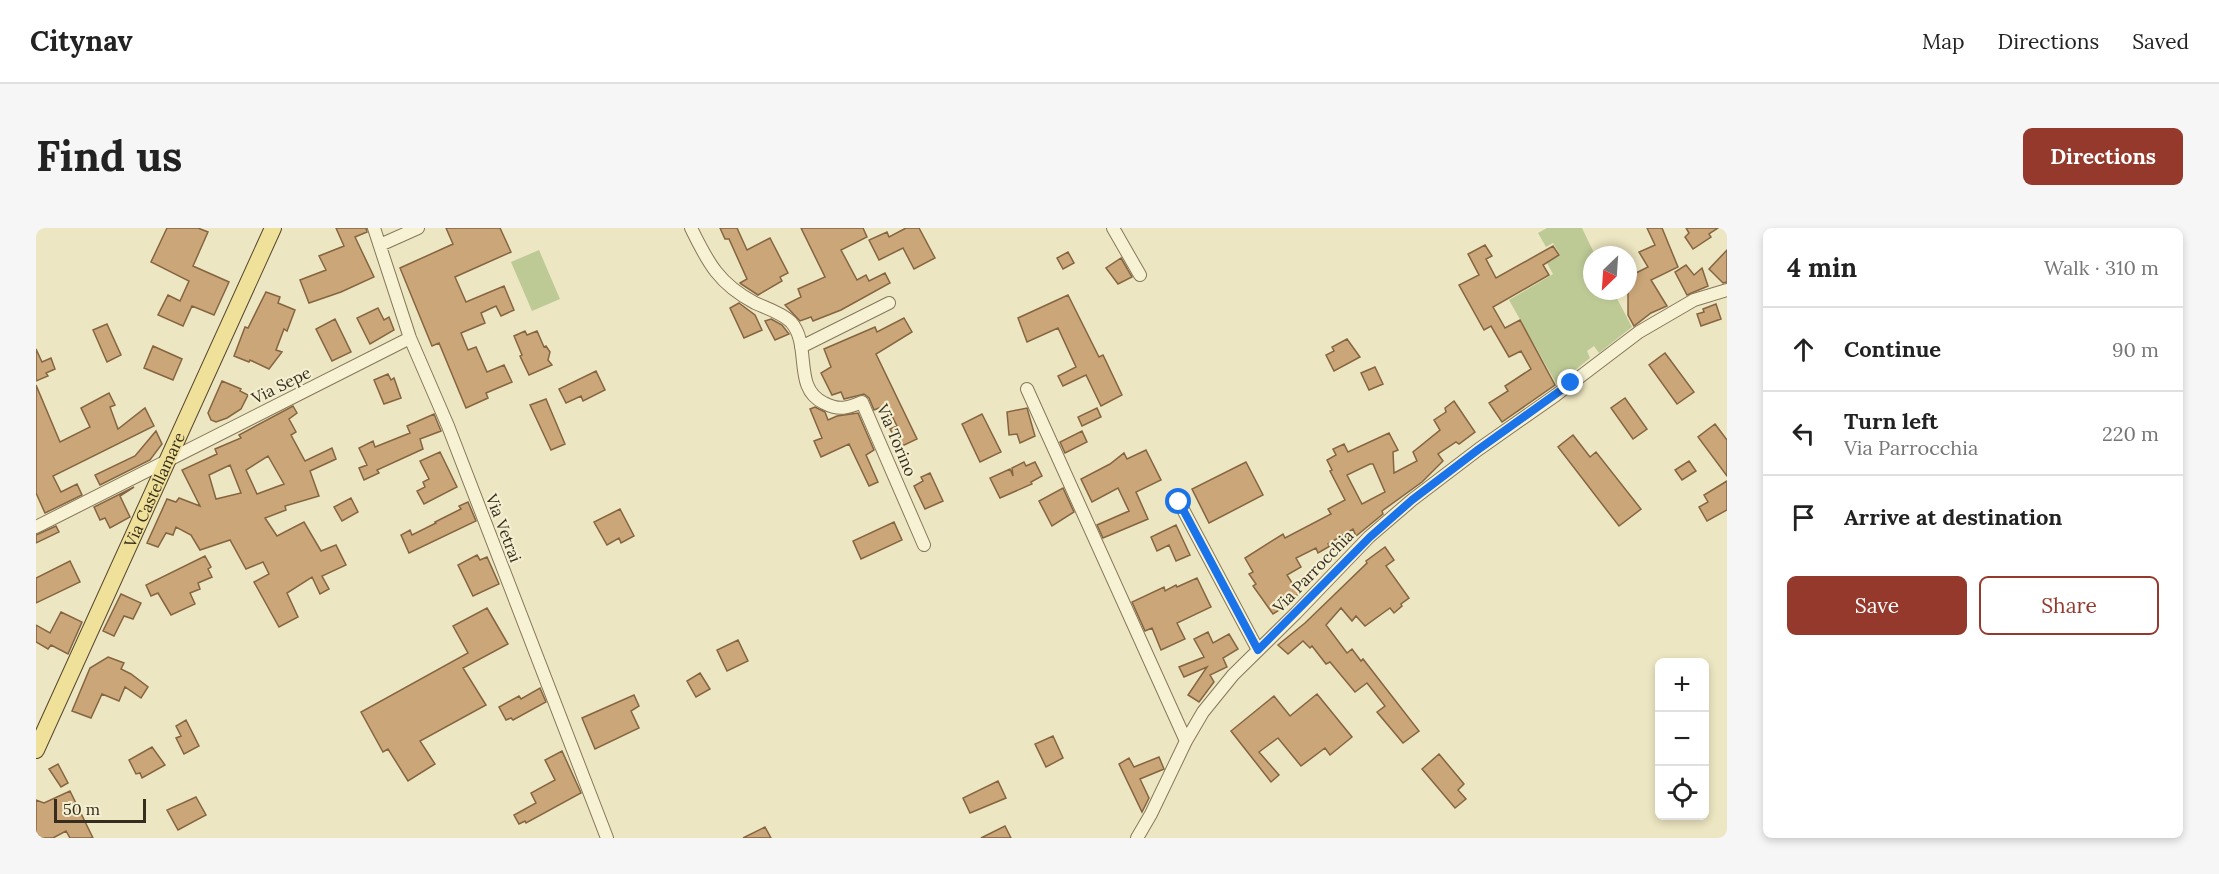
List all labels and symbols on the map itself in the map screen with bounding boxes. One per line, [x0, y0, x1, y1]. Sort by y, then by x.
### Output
north arrow [1583, 246, 1637, 300]
street label: Via Sepe [247, 362, 314, 408]
route end [1557, 369, 1583, 395]
street label: Via Torino [872, 400, 921, 479]
street label: Via Castellamare [119, 429, 189, 551]
route start [1165, 488, 1191, 514]
street label: Via Vetrai [482, 490, 526, 565]
street label: Via Parrocchia [1268, 525, 1357, 617]
scale bar [54, 796, 146, 824]

